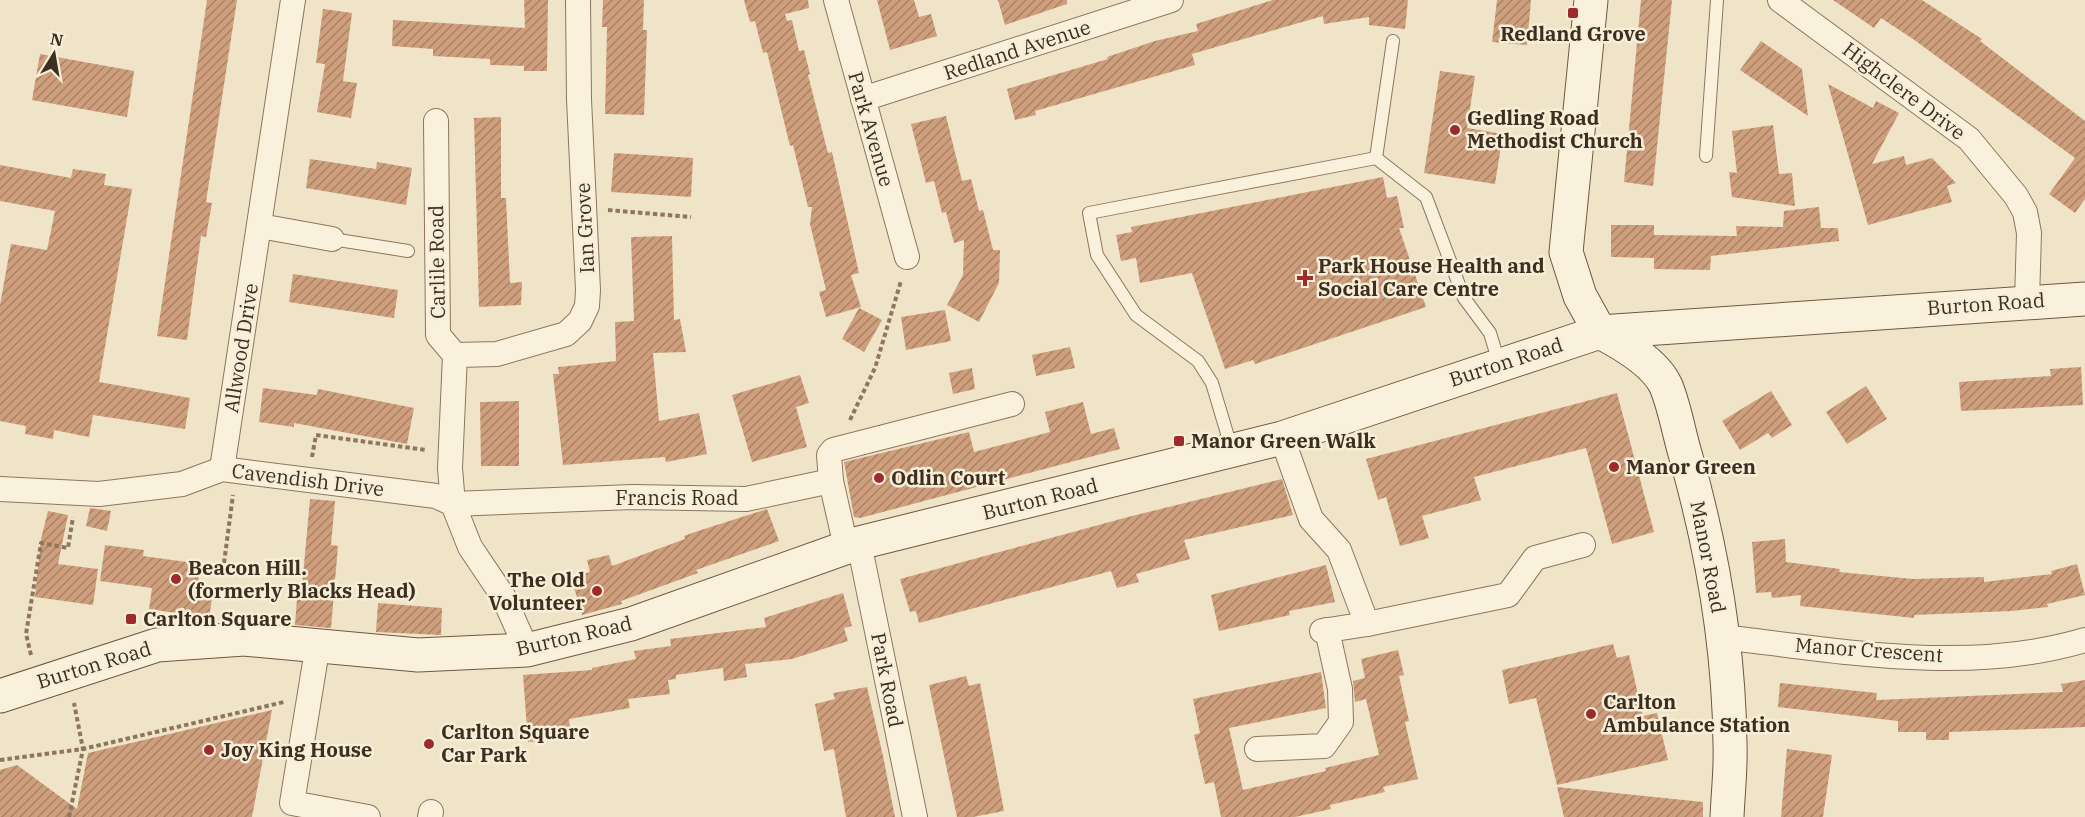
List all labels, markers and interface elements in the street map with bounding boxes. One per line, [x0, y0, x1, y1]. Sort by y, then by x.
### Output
marker: Redland Grove [1566, 6, 1580, 20]
street label: Redland Avenue [940, 13, 1094, 86]
place label: Redland Grove [1500, 20, 1646, 47]
north arrow [24, 24, 84, 84]
text: N [49, 28, 65, 50]
street label: Highclere Drive [1837, 36, 1971, 146]
street label: Park Avenue [842, 68, 901, 190]
place label: Gedling Road Methodist Church [1467, 104, 1643, 154]
marker: Gedling Road Methodist Church [1448, 123, 1462, 137]
street label: Ian Grove [569, 182, 600, 274]
street label: Carlile Road [422, 205, 451, 319]
place label: Park House Health and Social Care Centre [1318, 252, 1545, 302]
marker: Park House Health and Social Care Centre [1296, 269, 1314, 287]
street label: Allwood Drive [217, 281, 264, 415]
street label: Burton Road [1926, 286, 2046, 321]
street label: Burton Road [1446, 330, 1566, 393]
place label: Manor Green Walk [1191, 427, 1376, 454]
marker: Manor Green Walk [1172, 434, 1186, 448]
place label: Manor Green [1626, 453, 1756, 480]
street label: Cavendish Drive [230, 457, 386, 502]
marker: Manor Green [1607, 460, 1621, 474]
place label: Odlin Court [891, 464, 1006, 491]
marker: Odlin Court [872, 471, 886, 485]
street label: Burton Road [979, 471, 1100, 526]
street label: Francis Road [615, 484, 739, 511]
street label: Manor Road [1684, 499, 1733, 615]
place label: Beacon Hill. (formerly Blacks Head) [188, 554, 416, 604]
place label: The Old Volunteer [488, 566, 585, 616]
marker: Beacon Hill. (formerly Blacks Head) [169, 572, 183, 586]
marker: The Old Volunteer [590, 584, 604, 598]
place label: Carlton Square [143, 605, 292, 632]
street label: Burton Road [513, 609, 634, 662]
marker: Carlton Square [124, 612, 138, 626]
street label: Park Road [865, 630, 910, 730]
street label: Manor Crescent [1794, 631, 1944, 668]
street label: Burton Road [33, 634, 154, 695]
place label: Carlton Ambulance Station [1603, 688, 1790, 738]
marker: Carlton Ambulance Station [1584, 707, 1598, 721]
place label: Carlton Square Car Park [441, 718, 590, 768]
place label: Joy King House [221, 736, 372, 763]
marker: Carlton Square Car Park [422, 737, 436, 751]
marker: Joy King House [202, 743, 216, 757]

